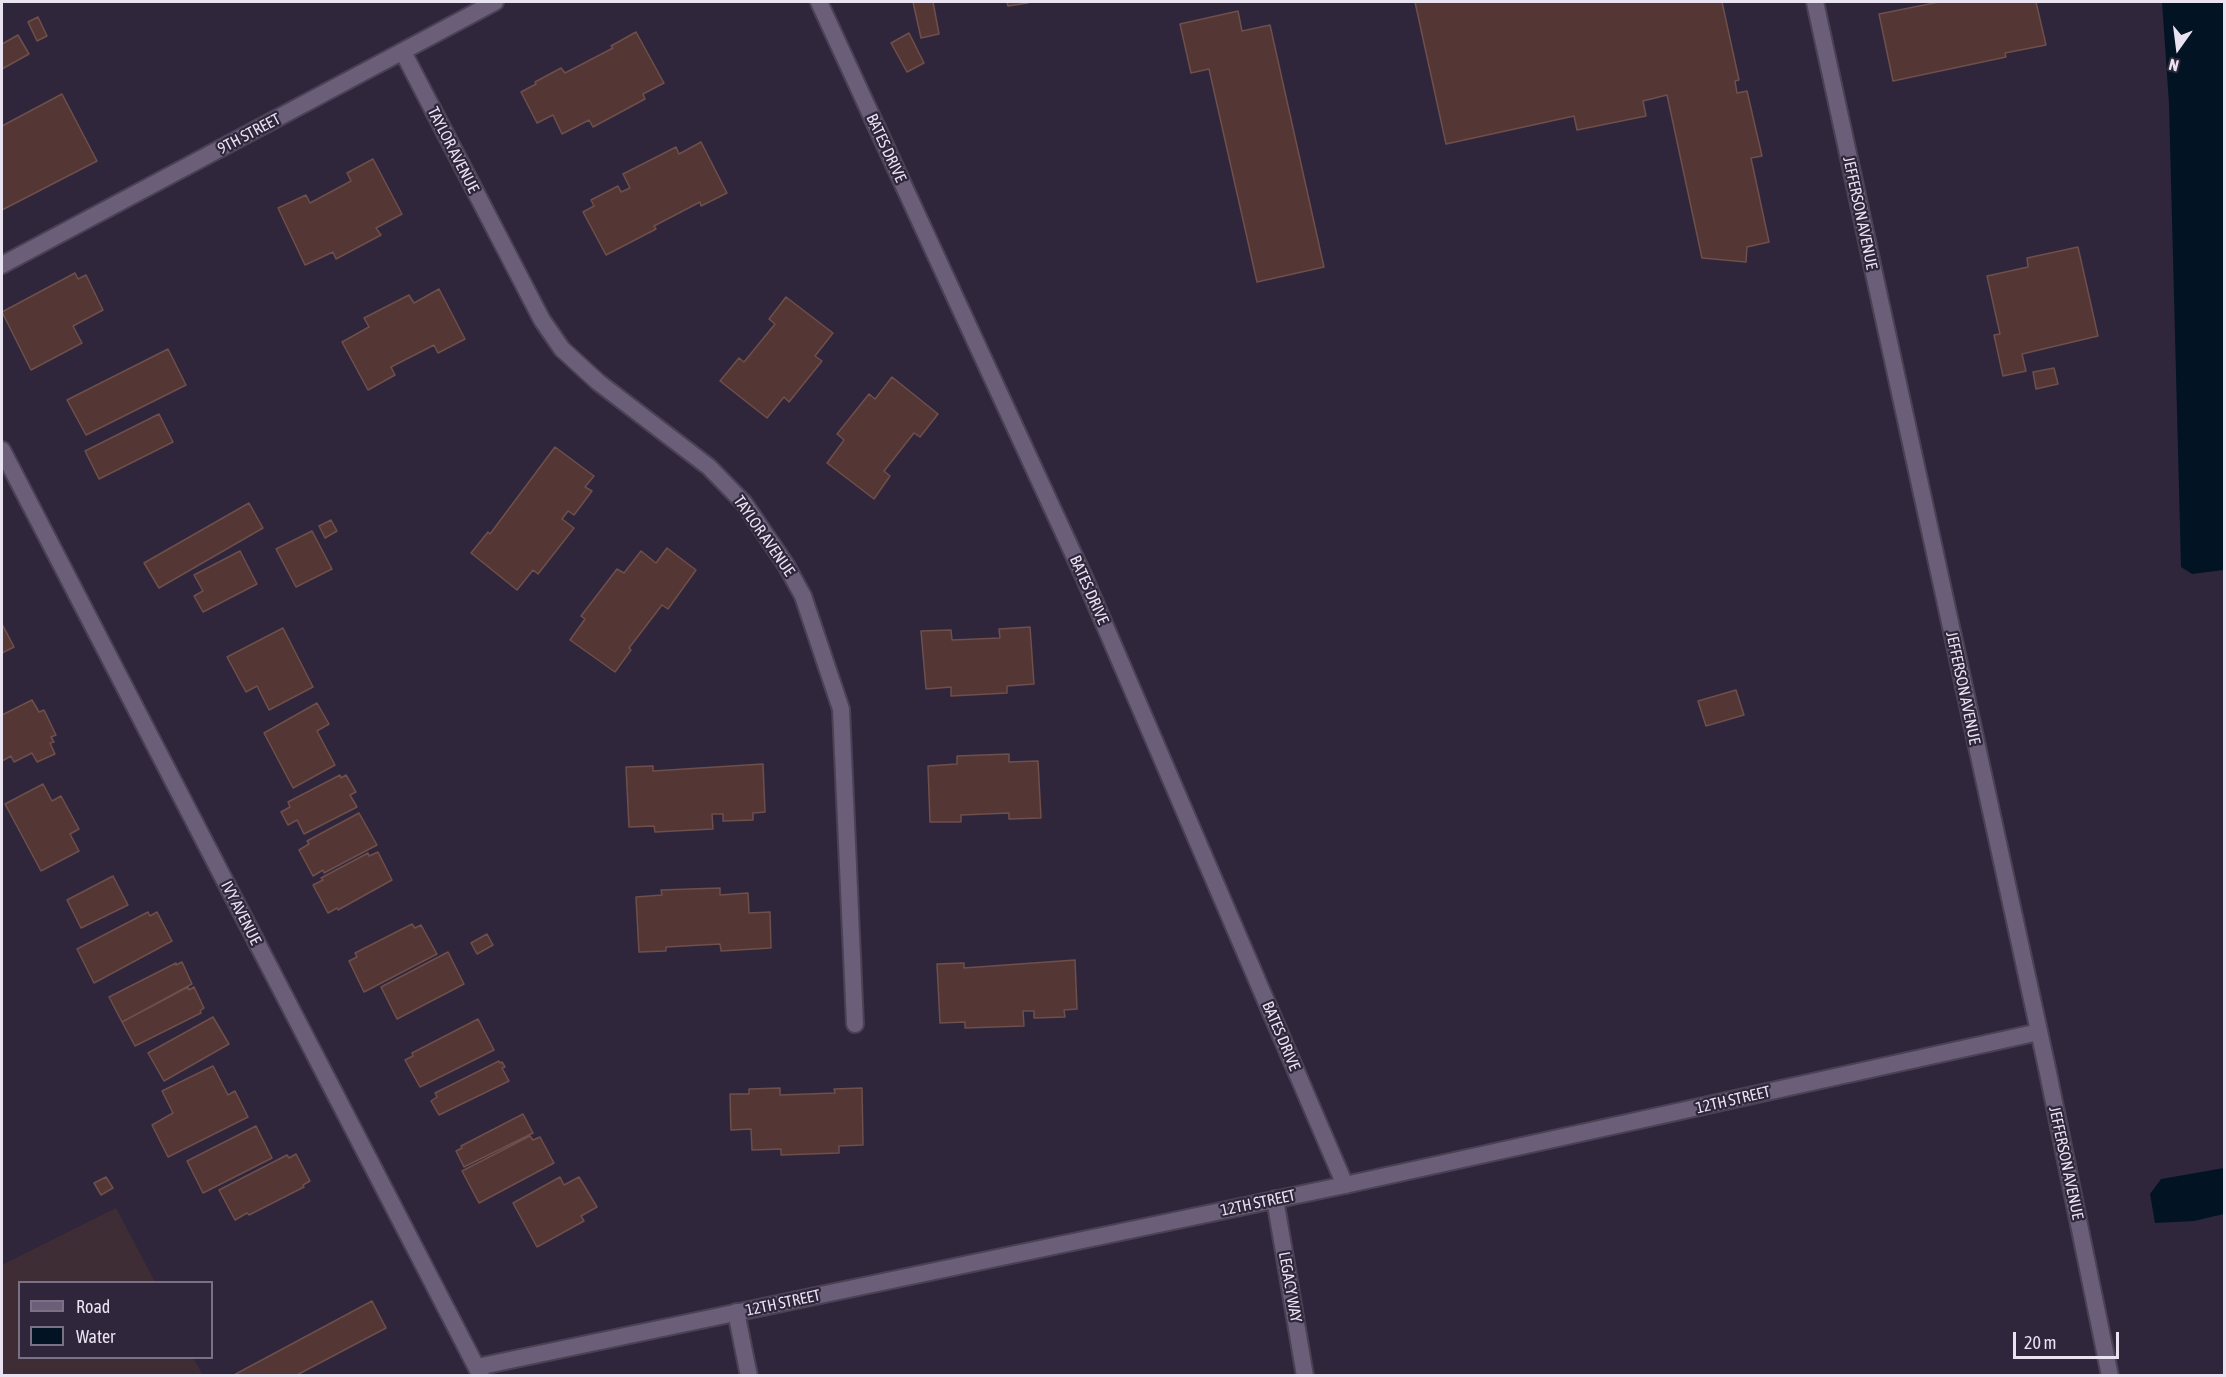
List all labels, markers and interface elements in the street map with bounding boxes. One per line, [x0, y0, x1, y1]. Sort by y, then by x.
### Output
north arrow [2148, 18, 2208, 78]
text: N [2167, 56, 2180, 75]
street label: TAYLOR AVENUE [423, 104, 483, 196]
street label: 9TH STREET [214, 109, 284, 159]
street label: BATES DRIVE [862, 111, 910, 185]
street label: JEFFERSON AVENUE [1839, 155, 1881, 271]
street label: TAYLOR AVENUE [729, 492, 799, 580]
street label: BATES DRIVE [1065, 553, 1113, 627]
street label: JEFFERSON AVENUE [1942, 630, 1984, 746]
street label: IVY AVENUE [217, 878, 265, 948]
street label: BATES DRIVE [1258, 999, 1304, 1073]
street label: 12TH STREET [1694, 1082, 1772, 1118]
street label: JEFFERSON AVENUE [2045, 1105, 2087, 1221]
street label: 12TH STREET [1219, 1186, 1297, 1220]
street label: LEGACY WAY [1274, 1250, 1306, 1324]
legend [18, 1281, 213, 1359]
street label: 12TH STREET [744, 1286, 822, 1320]
text: Road [76, 1296, 110, 1317]
scale bar [2016, 1320, 2122, 1358]
text: Water [76, 1326, 115, 1347]
text: 20 m [2024, 1332, 2056, 1353]

